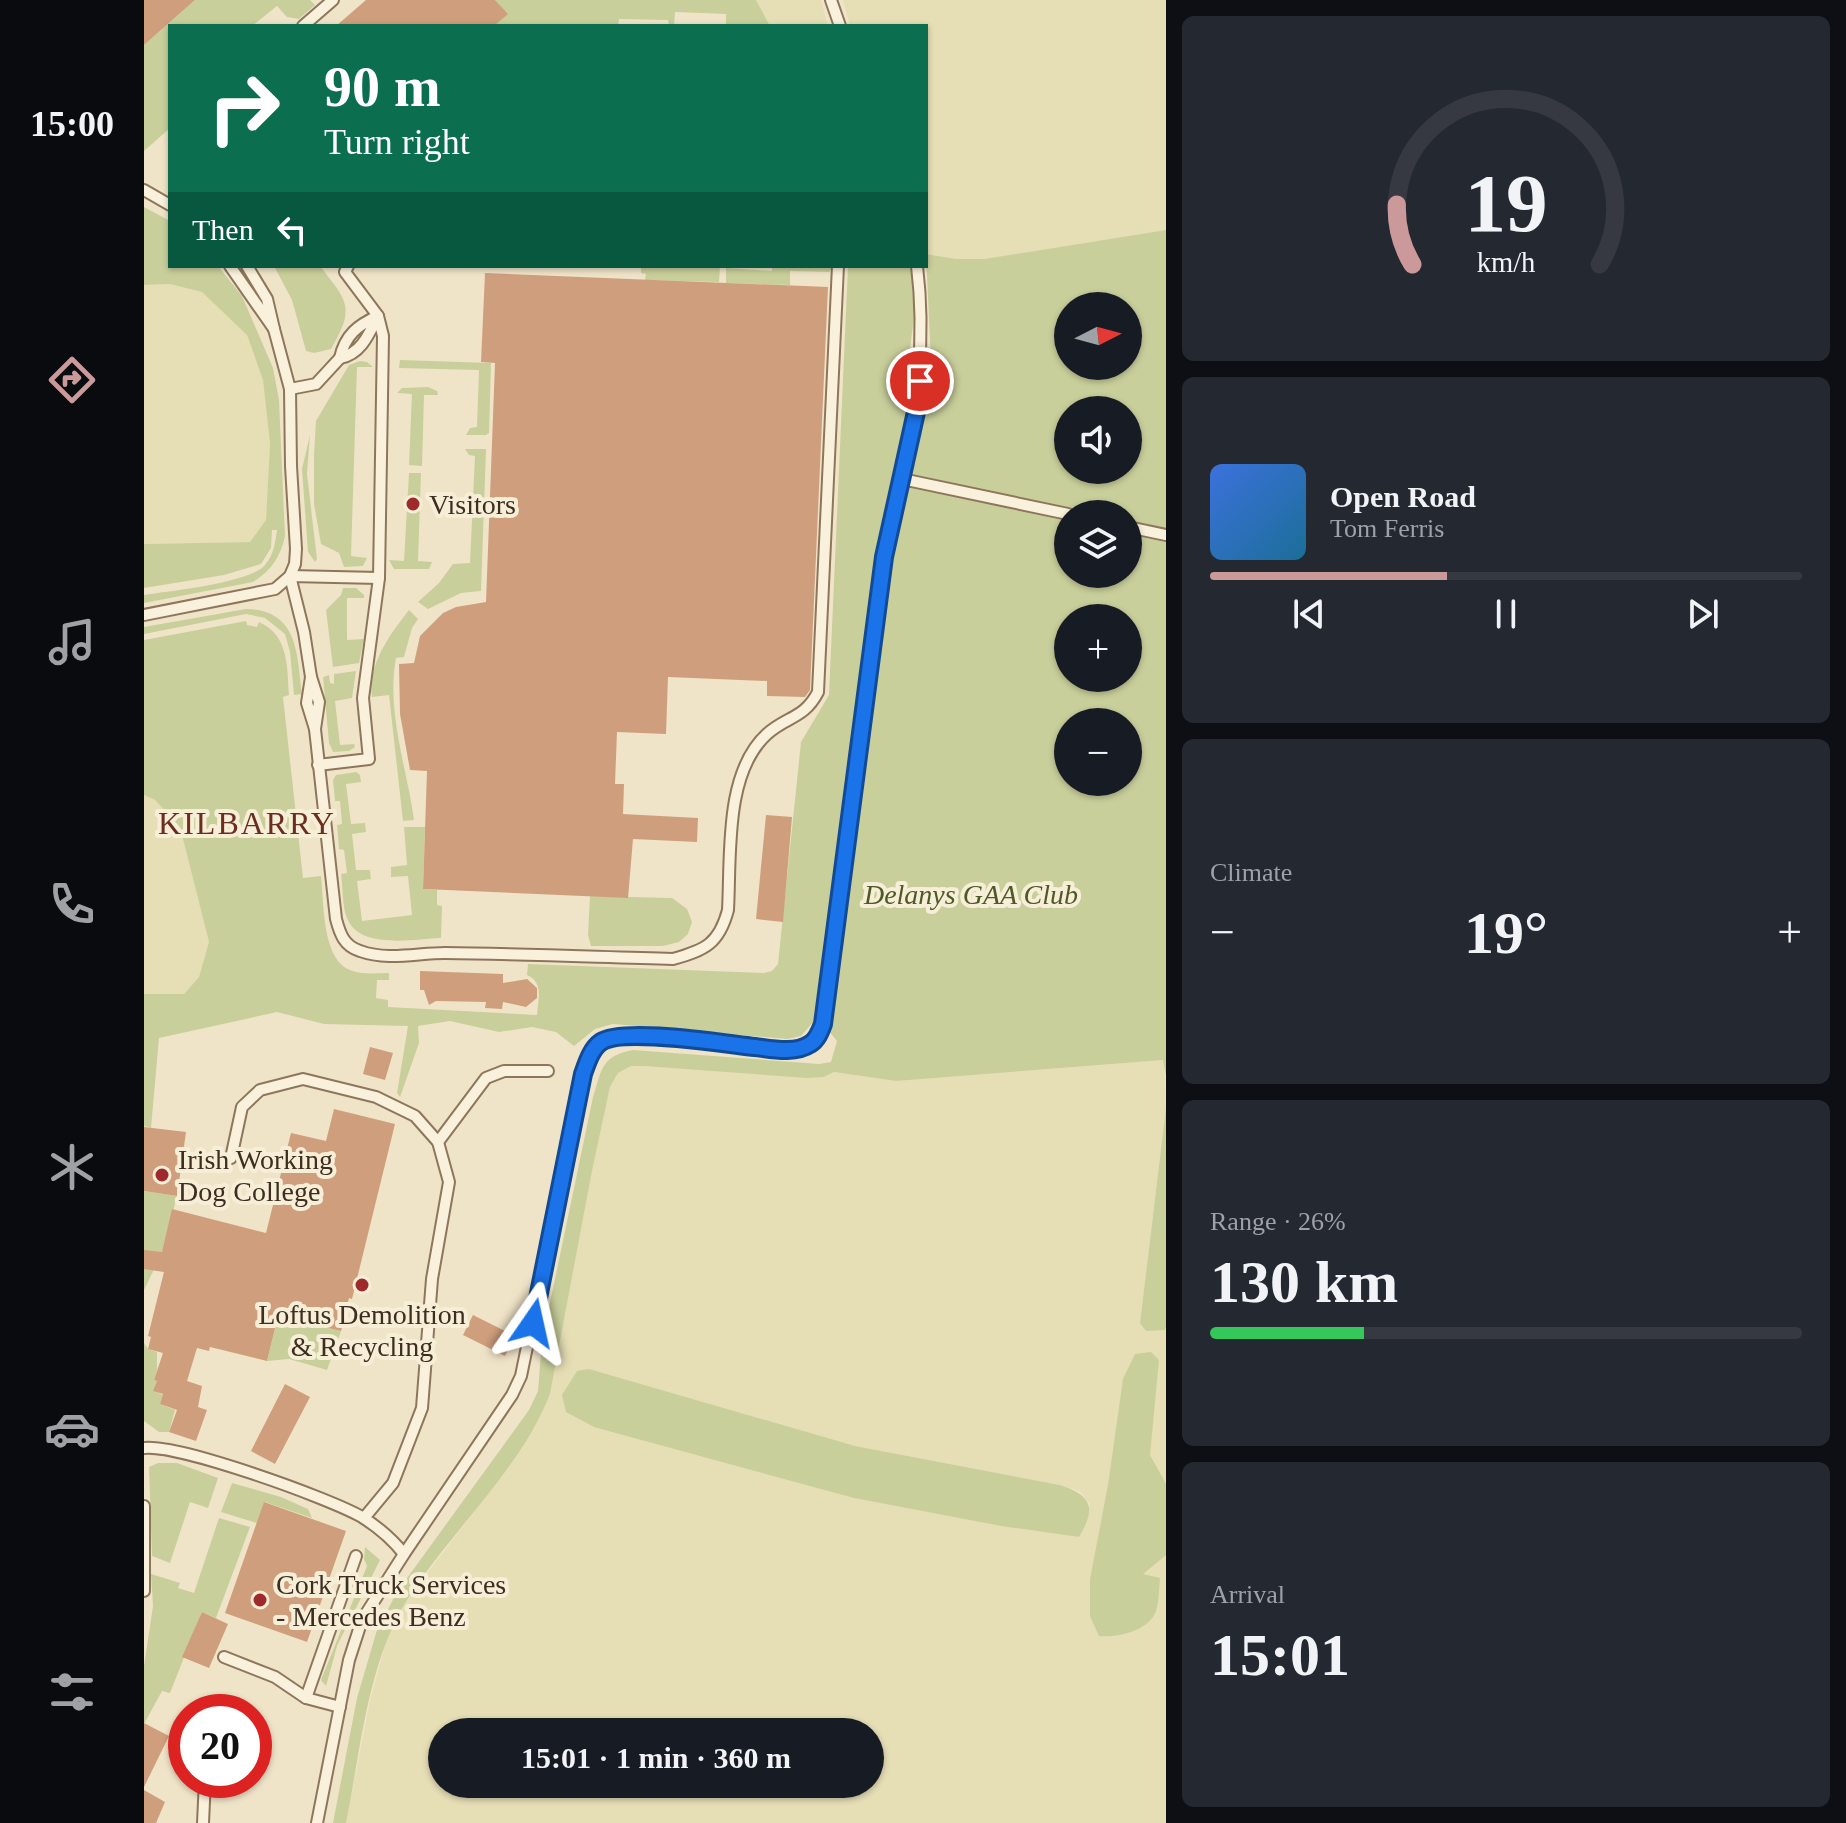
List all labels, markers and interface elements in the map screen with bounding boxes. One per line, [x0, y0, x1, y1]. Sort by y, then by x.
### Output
icon: right [192, 56, 296, 160]
text: 90 m [324, 56, 441, 118]
text: 15:00 [30, 104, 114, 144]
text: Turn right [324, 122, 470, 162]
text: 19 [1464, 156, 1548, 248]
icon: left [270, 208, 314, 252]
text: Then [192, 213, 254, 246]
text: km/h [1477, 247, 1535, 278]
north arrow [1054, 292, 1142, 380]
map controls [1054, 292, 1142, 796]
pin [886, 347, 954, 415]
icon: directions [44, 352, 100, 408]
icon: arrive [898, 359, 942, 403]
button: sound [1054, 396, 1142, 484]
text: Open Road [1330, 480, 1476, 513]
place label: Visitors [429, 489, 516, 520]
marker: Visitors [404, 495, 422, 513]
button: layers [1054, 500, 1142, 588]
text: Tom Ferris [1330, 514, 1444, 543]
icon: previous [1287, 592, 1331, 636]
icon: pause [1484, 592, 1528, 636]
icon: next [1681, 592, 1725, 636]
button: + [1054, 604, 1142, 692]
icon: music [44, 614, 100, 670]
button: − [1054, 708, 1142, 796]
district label: KILBARRY [158, 805, 336, 841]
text: Climate [1210, 858, 1292, 887]
icon: phone [44, 876, 100, 932]
park label: Delanys GAA Club [863, 879, 1078, 910]
text: 19° [1464, 900, 1548, 966]
text: − [1210, 908, 1235, 957]
text: + [1777, 908, 1802, 957]
icon: climate [44, 1139, 100, 1195]
place label: Irish Working Dog College [178, 1144, 333, 1207]
marker: Irish Working Dog College [153, 1166, 171, 1184]
text: Range · 26% [1210, 1207, 1346, 1236]
text: 130 km [1210, 1249, 1398, 1315]
marker: Loftus Demolition & Recycling [353, 1276, 371, 1294]
position arrow [491, 1281, 575, 1365]
place label: Loftus Demolition & Recycling [258, 1299, 466, 1362]
icon: car [44, 1401, 100, 1457]
place label: Cork Truck Services - Mercedes Benz [276, 1569, 506, 1632]
text: Arrival [1210, 1580, 1285, 1609]
marker: Cork Truck Services - Mercedes Benz [251, 1591, 269, 1609]
text: 15:01 [1210, 1622, 1350, 1688]
icon: filters [44, 1664, 100, 1720]
speed limit sign: 20 [168, 1694, 272, 1798]
text: 15:01 · 1 min · 360 m [521, 1741, 791, 1774]

